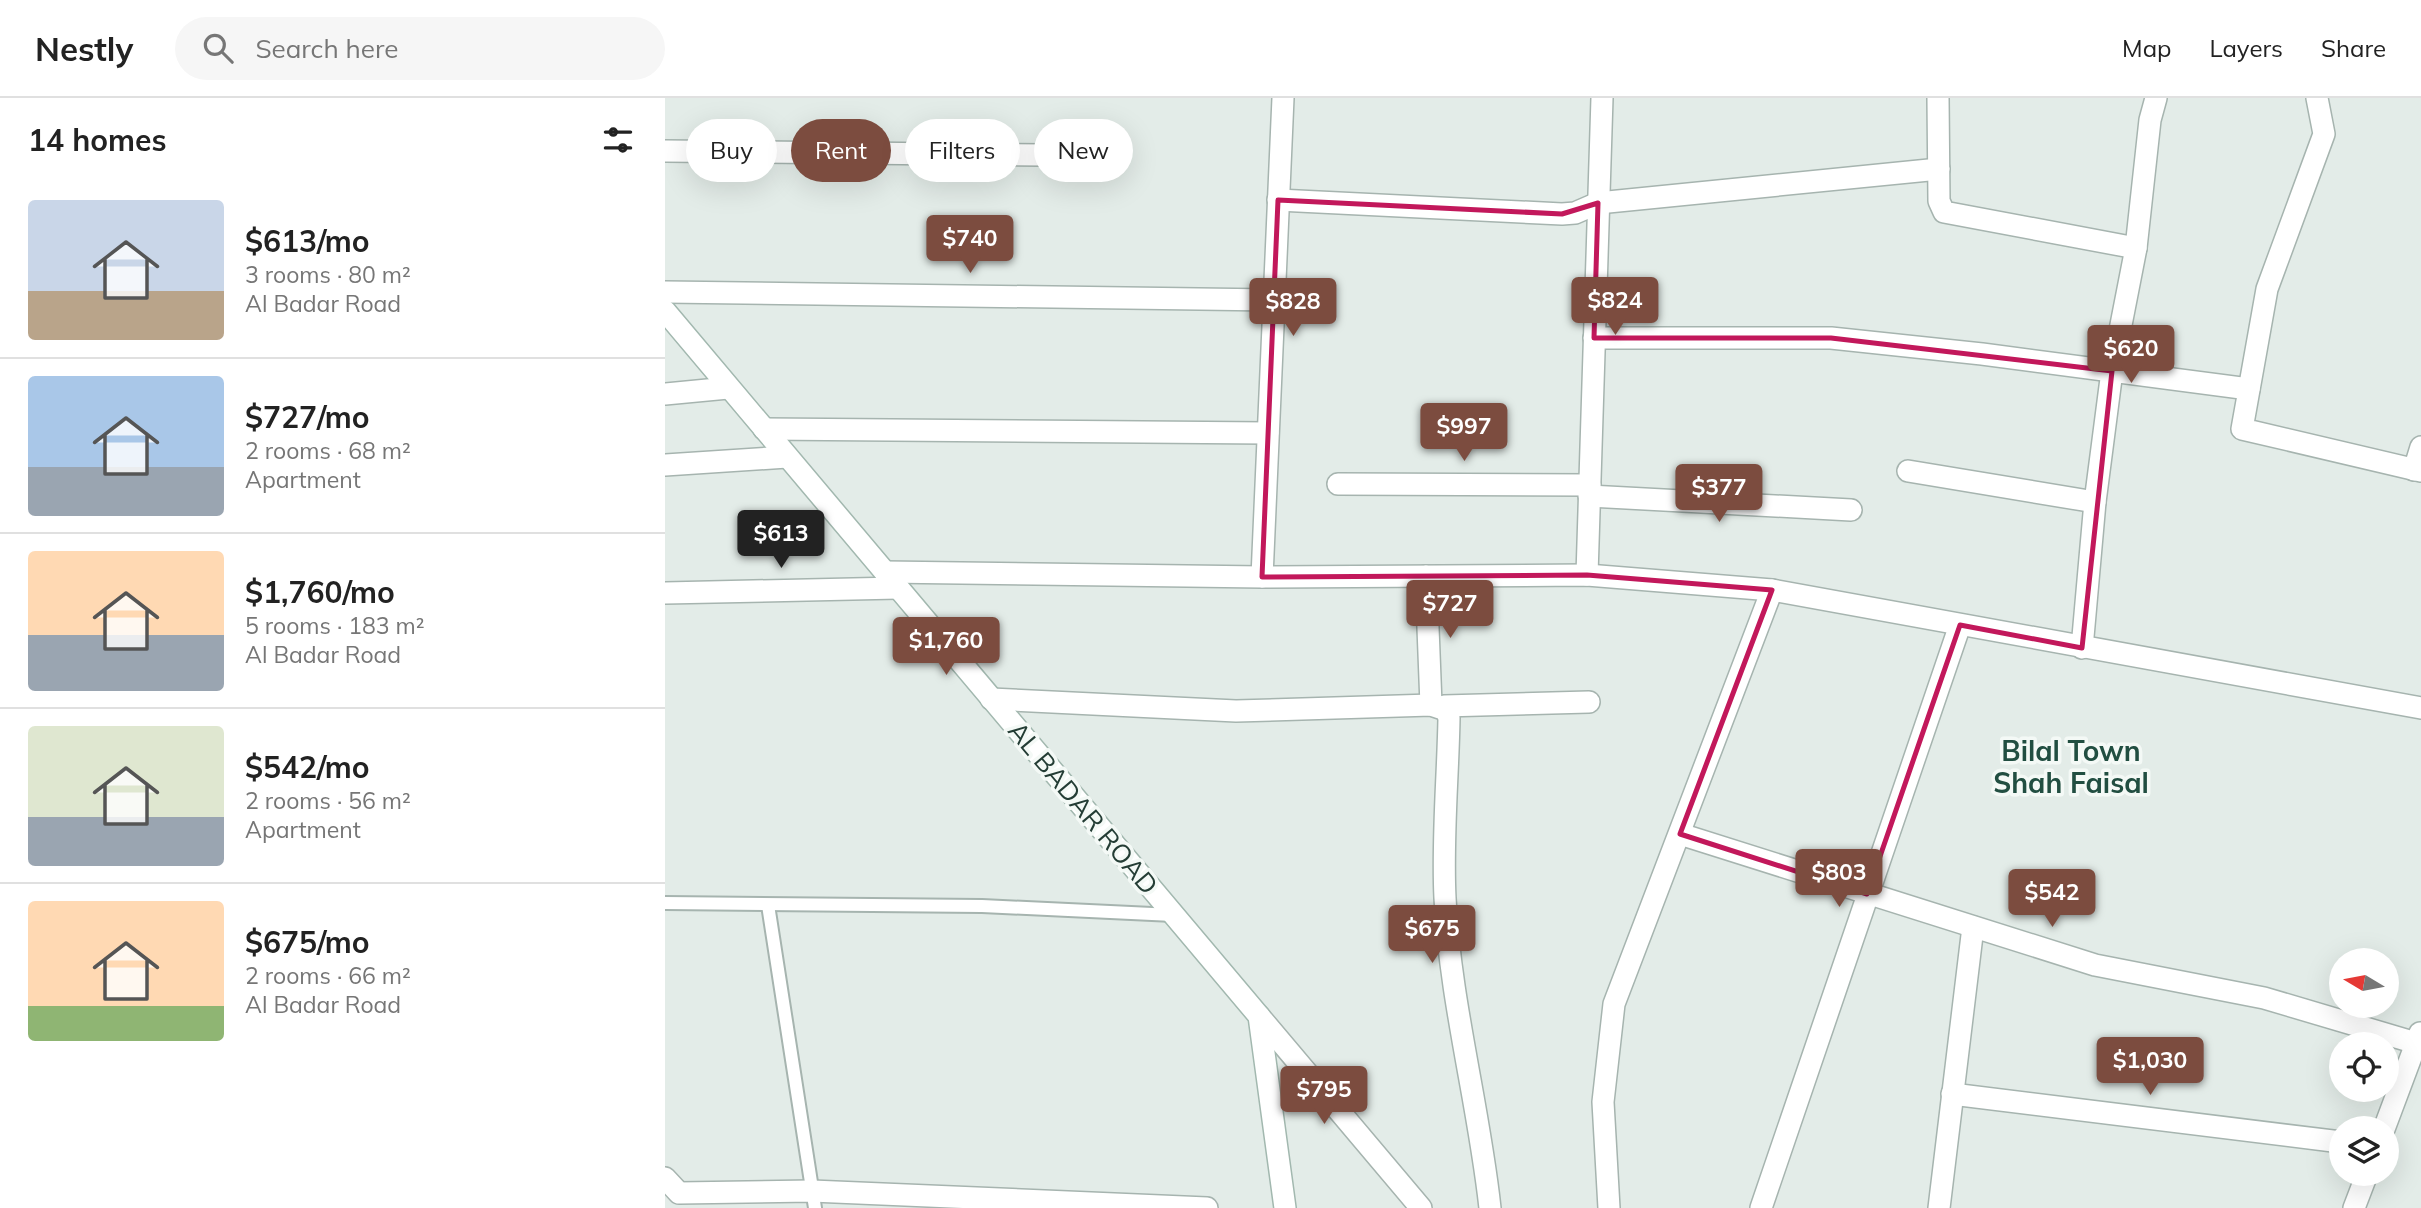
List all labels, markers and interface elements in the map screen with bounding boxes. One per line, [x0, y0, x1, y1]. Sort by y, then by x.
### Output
search box [175, 17, 665, 80]
text: Nestly [35, 28, 133, 69]
icon: search [199, 29, 237, 67]
text: Search here [255, 32, 398, 65]
text: Map [2122, 33, 2171, 63]
text: Layers [2209, 33, 2283, 63]
text: Share [2321, 33, 2386, 63]
chip: Buy [686, 119, 777, 182]
chip: Rent [791, 119, 891, 182]
chip: Filters [905, 119, 1020, 182]
chip: New [1034, 119, 1133, 182]
text: 14 homes [28, 121, 167, 159]
icon: filters [599, 121, 637, 159]
pin: $740 [929, 216, 1011, 275]
text: $613/mo [245, 222, 369, 260]
text: $740 [942, 223, 998, 252]
icon: home [84, 228, 168, 312]
text: 3 rooms · 80 m² [245, 260, 411, 289]
pin: $828 [1252, 278, 1334, 338]
pin: $824 [1574, 278, 1656, 337]
text: $824 [1587, 285, 1643, 314]
text: $828 [1265, 286, 1321, 315]
text: Al Badar Road [245, 289, 401, 318]
pin: $620 [2090, 326, 2172, 385]
text: $620 [2103, 333, 2159, 362]
text: $727/mo [245, 398, 369, 436]
icon: home [84, 404, 168, 488]
pin: $997 [1423, 404, 1505, 463]
text: $997 [1436, 411, 1492, 440]
text: 2 rooms · 68 m² [245, 436, 411, 465]
pin: $377 [1678, 464, 1760, 524]
text: Apartment [245, 465, 361, 494]
text: $377 [1691, 472, 1747, 501]
pin: $613 [740, 510, 822, 570]
text: $613 [753, 518, 809, 547]
text: $1,760/mo [245, 573, 395, 611]
icon: home [84, 579, 168, 663]
pin: $727 [1409, 580, 1491, 640]
text: $727 [1422, 588, 1478, 617]
text: 5 rooms · 183 m² [245, 611, 425, 640]
pin: $1,760 [889, 618, 1003, 677]
text: $1,760 [909, 625, 983, 654]
text: Al Badar Road [245, 640, 401, 669]
street label: AL BADAR ROAD [1001, 714, 1165, 901]
district label: Bilal Town Shah Faisal [1993, 733, 2149, 800]
text: $542/mo [245, 748, 369, 786]
icon: home [84, 754, 168, 838]
text: 2 rooms · 56 m² [245, 786, 411, 815]
text: Apartment [245, 815, 361, 844]
pin: $803 [1798, 850, 1880, 909]
text: $803 [1811, 857, 1867, 886]
pin: $542 [2011, 870, 2093, 929]
text: $542 [2024, 877, 2080, 906]
pin: $675 [1391, 906, 1473, 965]
text: $675 [1404, 913, 1460, 942]
text: $675/mo [245, 923, 369, 961]
icon: home [84, 929, 168, 1013]
north arrow [2329, 948, 2399, 1018]
map controls [2329, 948, 2399, 1186]
text: 2 rooms · 66 m² [245, 961, 411, 990]
text: Al Badar Road [245, 990, 401, 1019]
button: locate [2329, 1032, 2399, 1102]
pin: $1,030 [2093, 1038, 2207, 1097]
text: $1,030 [2113, 1045, 2187, 1074]
pin: $795 [1283, 1066, 1365, 1126]
text: $795 [1296, 1074, 1352, 1103]
button: layers [2329, 1116, 2399, 1186]

